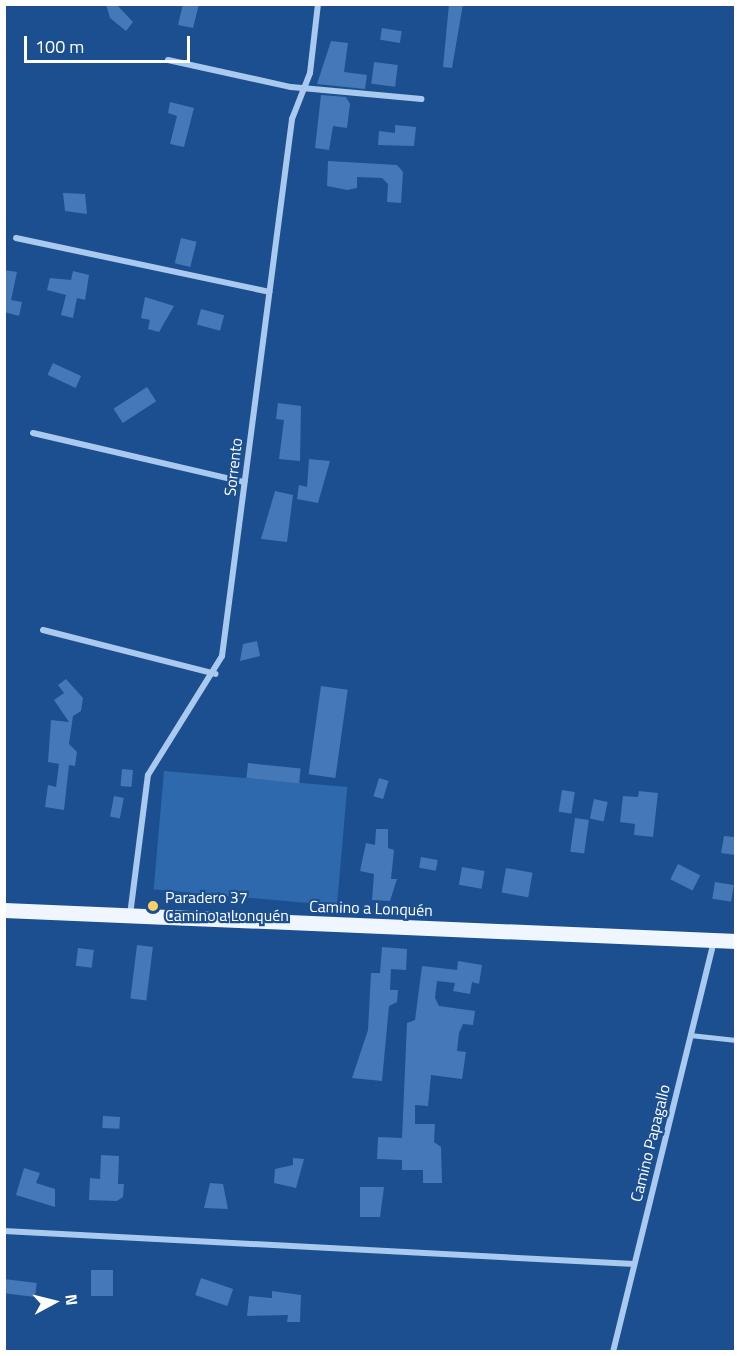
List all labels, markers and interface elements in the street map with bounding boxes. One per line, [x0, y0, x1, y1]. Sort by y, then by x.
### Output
scale bar [27, 24, 194, 62]
text: 100 m [35, 33, 84, 60]
street label: Sorrento [220, 437, 246, 497]
place label: Paradero 37 Camino a Lonquén [165, 887, 289, 925]
street label: Camino a Lonquén [309, 896, 433, 920]
marker: Paradero 37 Camino a Lonquén [146, 899, 160, 913]
street label: Camino Papagallo [626, 1082, 674, 1204]
north arrow [24, 1272, 84, 1332]
text: N [59, 1293, 84, 1307]

